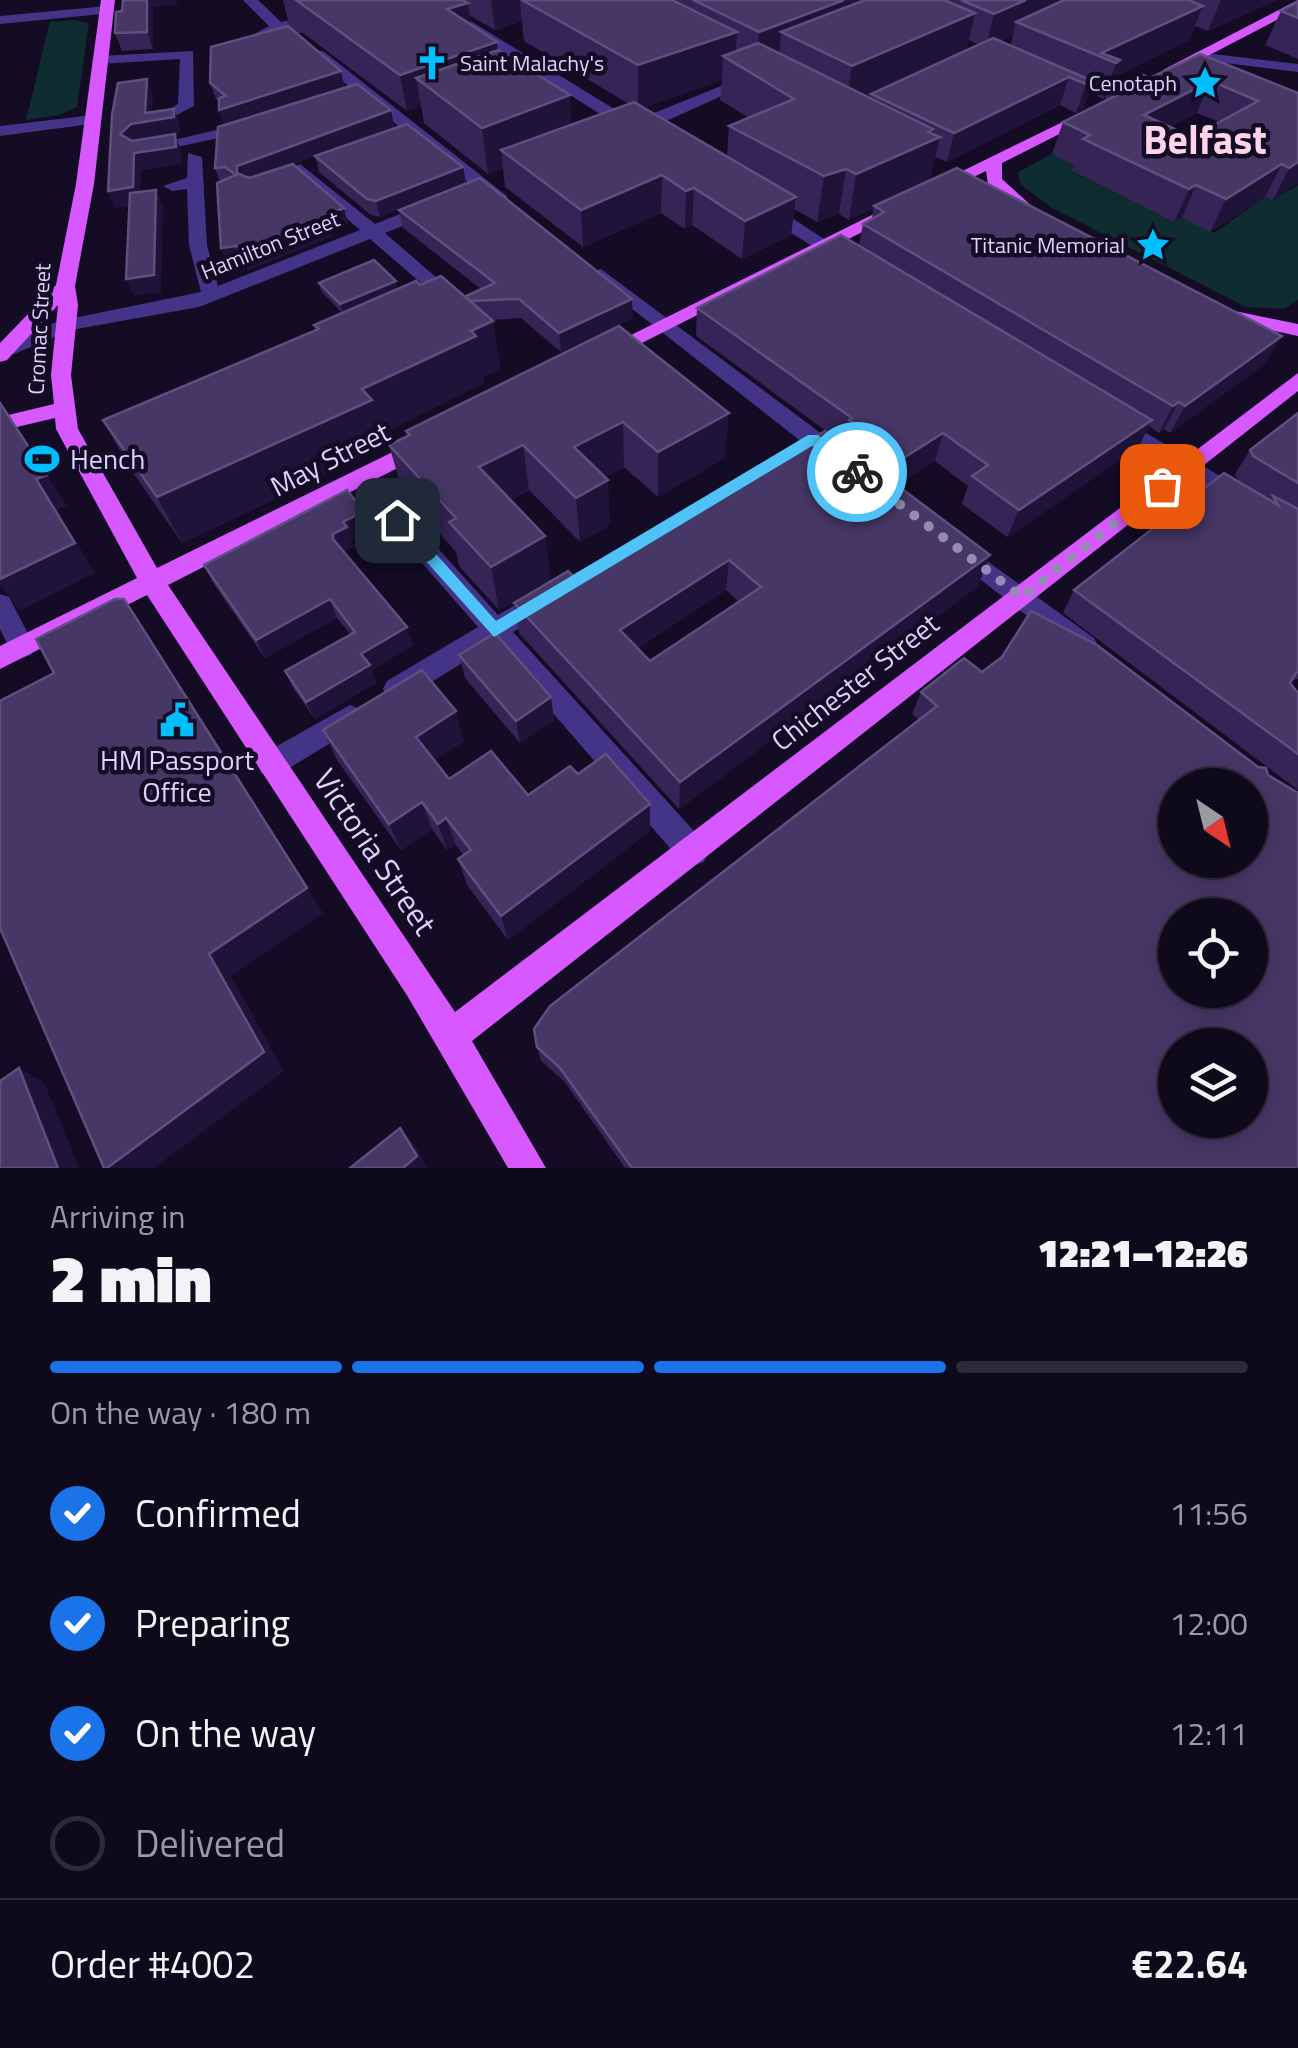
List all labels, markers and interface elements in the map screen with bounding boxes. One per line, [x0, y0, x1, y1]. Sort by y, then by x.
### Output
church icon: Saint Malachy's [413, 44, 451, 82]
place label: Saint Malachy's [460, 46, 604, 80]
place icon: Cenotaph [1186, 64, 1224, 102]
place label: Cenotaph [1089, 66, 1177, 100]
district label: Belfast [1143, 109, 1267, 170]
street label: Hamilton Street [196, 202, 345, 288]
place icon: Titanic Memorial [1134, 226, 1172, 264]
place label: Titanic Memorial [971, 228, 1125, 262]
street label: Cromac Street [19, 262, 59, 396]
street label: May Street [262, 410, 397, 507]
courier [807, 422, 907, 522]
place label: Hench [70, 437, 145, 480]
sports icon: Hench [23, 440, 61, 478]
pin [1120, 444, 1205, 529]
icon: bike [830, 445, 885, 500]
icon: bag [1135, 459, 1190, 514]
pin [355, 478, 440, 563]
icon: home [370, 493, 425, 548]
street label: Chichester Street [762, 602, 948, 761]
public building icon: HM Passport Office [158, 701, 196, 739]
place label: HM Passport Office [100, 738, 254, 813]
street label: Victoria Street [302, 759, 449, 944]
north arrow [1158, 768, 1268, 878]
map controls [1158, 768, 1268, 1138]
button: locate [1158, 898, 1268, 1008]
button: layers [1158, 1028, 1268, 1138]
text: Arriving in [50, 1192, 186, 1240]
text: 12:21–12:26 [1038, 1224, 1248, 1282]
text: 2 min [50, 1228, 211, 1327]
text: On the way · 180 m [50, 1388, 311, 1436]
text: Confirmed [135, 1484, 301, 1542]
icon: check [50, 1486, 105, 1541]
text: 11:56 [1169, 1489, 1248, 1537]
text: Preparing [135, 1594, 290, 1652]
icon: check [50, 1596, 105, 1651]
text: 12:00 [1169, 1599, 1248, 1647]
text: On the way [135, 1704, 316, 1762]
icon: check [50, 1706, 105, 1761]
text: 12:11 [1169, 1709, 1248, 1757]
text: Delivered [135, 1814, 285, 1872]
text: Order #4002 [50, 1935, 255, 1993]
text: €22.64 [1132, 1935, 1248, 1993]

